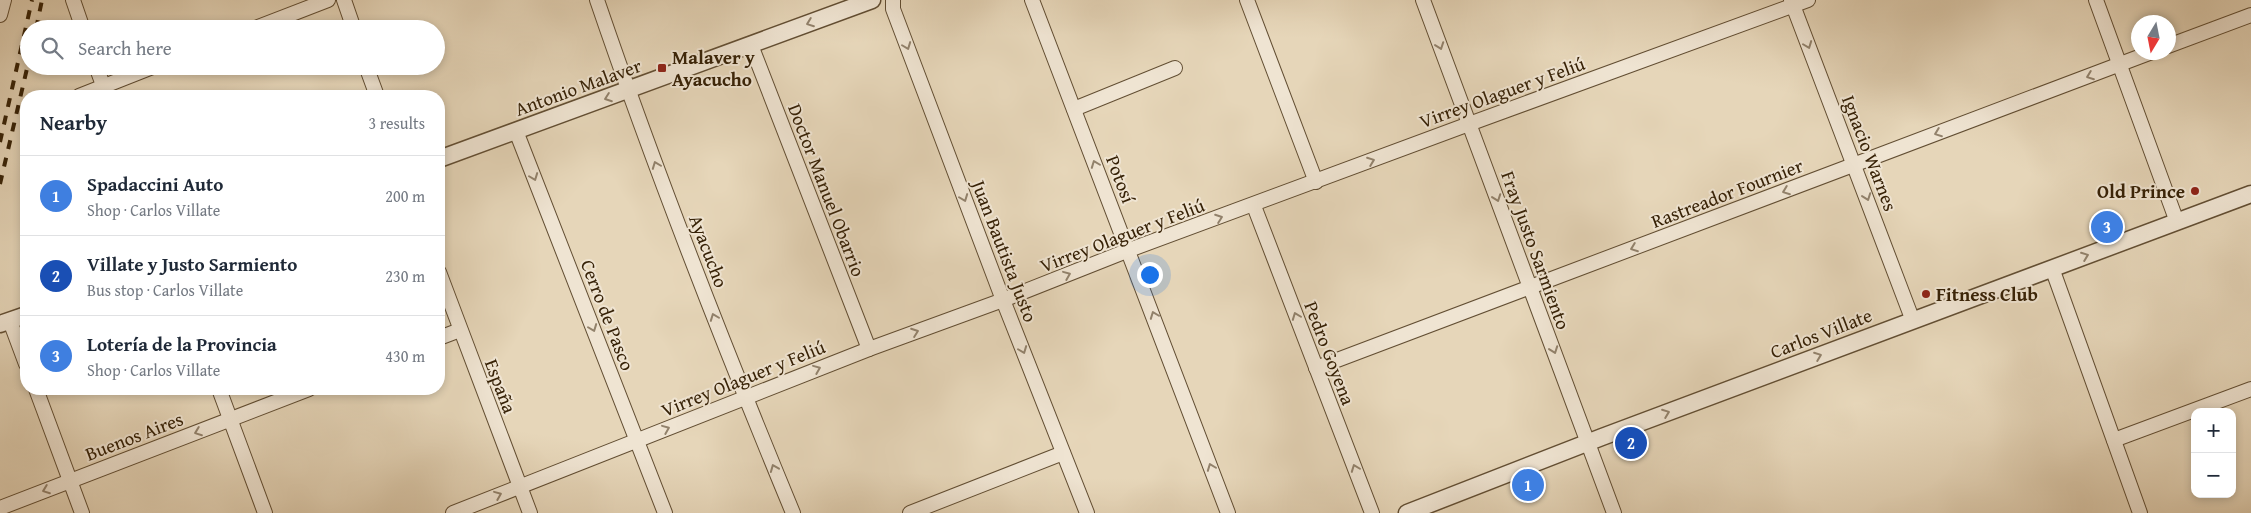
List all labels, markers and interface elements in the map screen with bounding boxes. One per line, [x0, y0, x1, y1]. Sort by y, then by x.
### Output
north arrow [2131, 15, 2176, 60]
one-way arrow [806, 17, 814, 27]
search box [20, 20, 445, 75]
icon: search [38, 34, 66, 62]
text: Search here [78, 34, 172, 62]
one-way arrow [901, 41, 911, 50]
one-way arrow [1434, 41, 1444, 49]
one-way arrow [1803, 41, 1813, 49]
place label: Malaver y Ayacucho [672, 43, 755, 93]
street label: Virrey Olaguer y Feliú [1415, 49, 1589, 135]
street label: Antonio Malaver [511, 51, 645, 123]
marker: Malaver y Ayacucho [656, 62, 668, 74]
one-way arrow [2086, 70, 2095, 80]
street label: Ignacio Warnes [1835, 91, 1905, 215]
one-way arrow [604, 92, 613, 102]
street label: Doctor Manuel Obarrio [781, 100, 873, 280]
text: Nearby [40, 107, 107, 138]
text: 3 results [368, 111, 425, 135]
one-way arrow [1934, 127, 1943, 137]
street label: Potosí [1099, 151, 1143, 208]
street label: Rastreador Fournier [1647, 151, 1807, 235]
one-way arrow [1366, 157, 1375, 167]
one-way arrow [1091, 160, 1101, 169]
one-way arrow [652, 161, 662, 170]
street label: Fray Justo Sarmiento [1494, 167, 1578, 333]
text: Spadaccini Auto [87, 170, 223, 198]
one-way arrow [528, 172, 538, 180]
street label: Juan Bautista Justo [964, 174, 1045, 326]
place label: Old Prince [2097, 177, 2185, 205]
text: 1 [52, 184, 60, 208]
text: 200 m [385, 184, 425, 208]
one-way arrow [1782, 185, 1791, 195]
marker: Old Prince [2189, 185, 2201, 197]
street label: Virrey Olaguer y Feliú [1036, 190, 1209, 279]
one-way arrow [1861, 192, 1871, 201]
one-way arrow [958, 193, 969, 202]
one-way arrow [1491, 193, 1501, 202]
text: Shop · Carlos Villate [87, 198, 220, 222]
pin: 3 [2091, 208, 2123, 246]
street label: Ayacucho [682, 211, 736, 291]
one-way arrow [1214, 214, 1223, 224]
one-way arrow [1630, 242, 1639, 252]
text: Villate y Justo Sarmiento [87, 250, 297, 278]
one-way arrow [2081, 252, 2089, 262]
street label: Cerro de Pasco [574, 256, 642, 374]
your location [1137, 262, 1163, 288]
text: 2 [52, 264, 60, 288]
text: 230 m [385, 264, 425, 288]
one-way arrow [1062, 271, 1071, 281]
text: Bus stop · Carlos Villate [87, 278, 243, 302]
place label: Fitness Club [1936, 280, 2038, 308]
marker: Fitness Club [1920, 288, 1932, 300]
street label: Pedro Goyena [1297, 297, 1363, 409]
street label: Carlos Villate [1766, 301, 1876, 365]
one-way arrow [1149, 312, 1159, 320]
one-way arrow [1292, 312, 1302, 321]
one-way arrow [710, 313, 721, 322]
one-way arrow [587, 323, 597, 332]
one-way arrow [910, 328, 918, 338]
text: Lotería de la Provincia [87, 330, 277, 358]
street label: Virrey Olaguer y Feliú [657, 332, 830, 424]
text: 3 [52, 344, 60, 368]
text: 430 m [385, 344, 425, 368]
one-way arrow [1016, 345, 1027, 354]
one-way arrow [1548, 345, 1558, 354]
one-way arrow [1814, 352, 1822, 362]
street label: España [478, 355, 524, 417]
text: Shop · Carlos Villate [87, 358, 220, 382]
one-way arrow [812, 365, 821, 375]
street label: Buenos Aires [81, 404, 187, 468]
map controls [2191, 408, 2236, 498]
button: + [2191, 408, 2236, 453]
one-way arrow [1661, 409, 1670, 419]
pin: 2 [1615, 424, 1647, 462]
one-way arrow [194, 425, 203, 436]
one-way arrow [661, 425, 670, 435]
button: − [2191, 453, 2236, 498]
one-way arrow [770, 464, 780, 473]
one-way arrow [1207, 464, 1217, 472]
one-way arrow [1351, 464, 1361, 472]
pin: 1 [1512, 466, 1544, 504]
one-way arrow [42, 484, 51, 494]
one-way arrow [494, 491, 502, 501]

